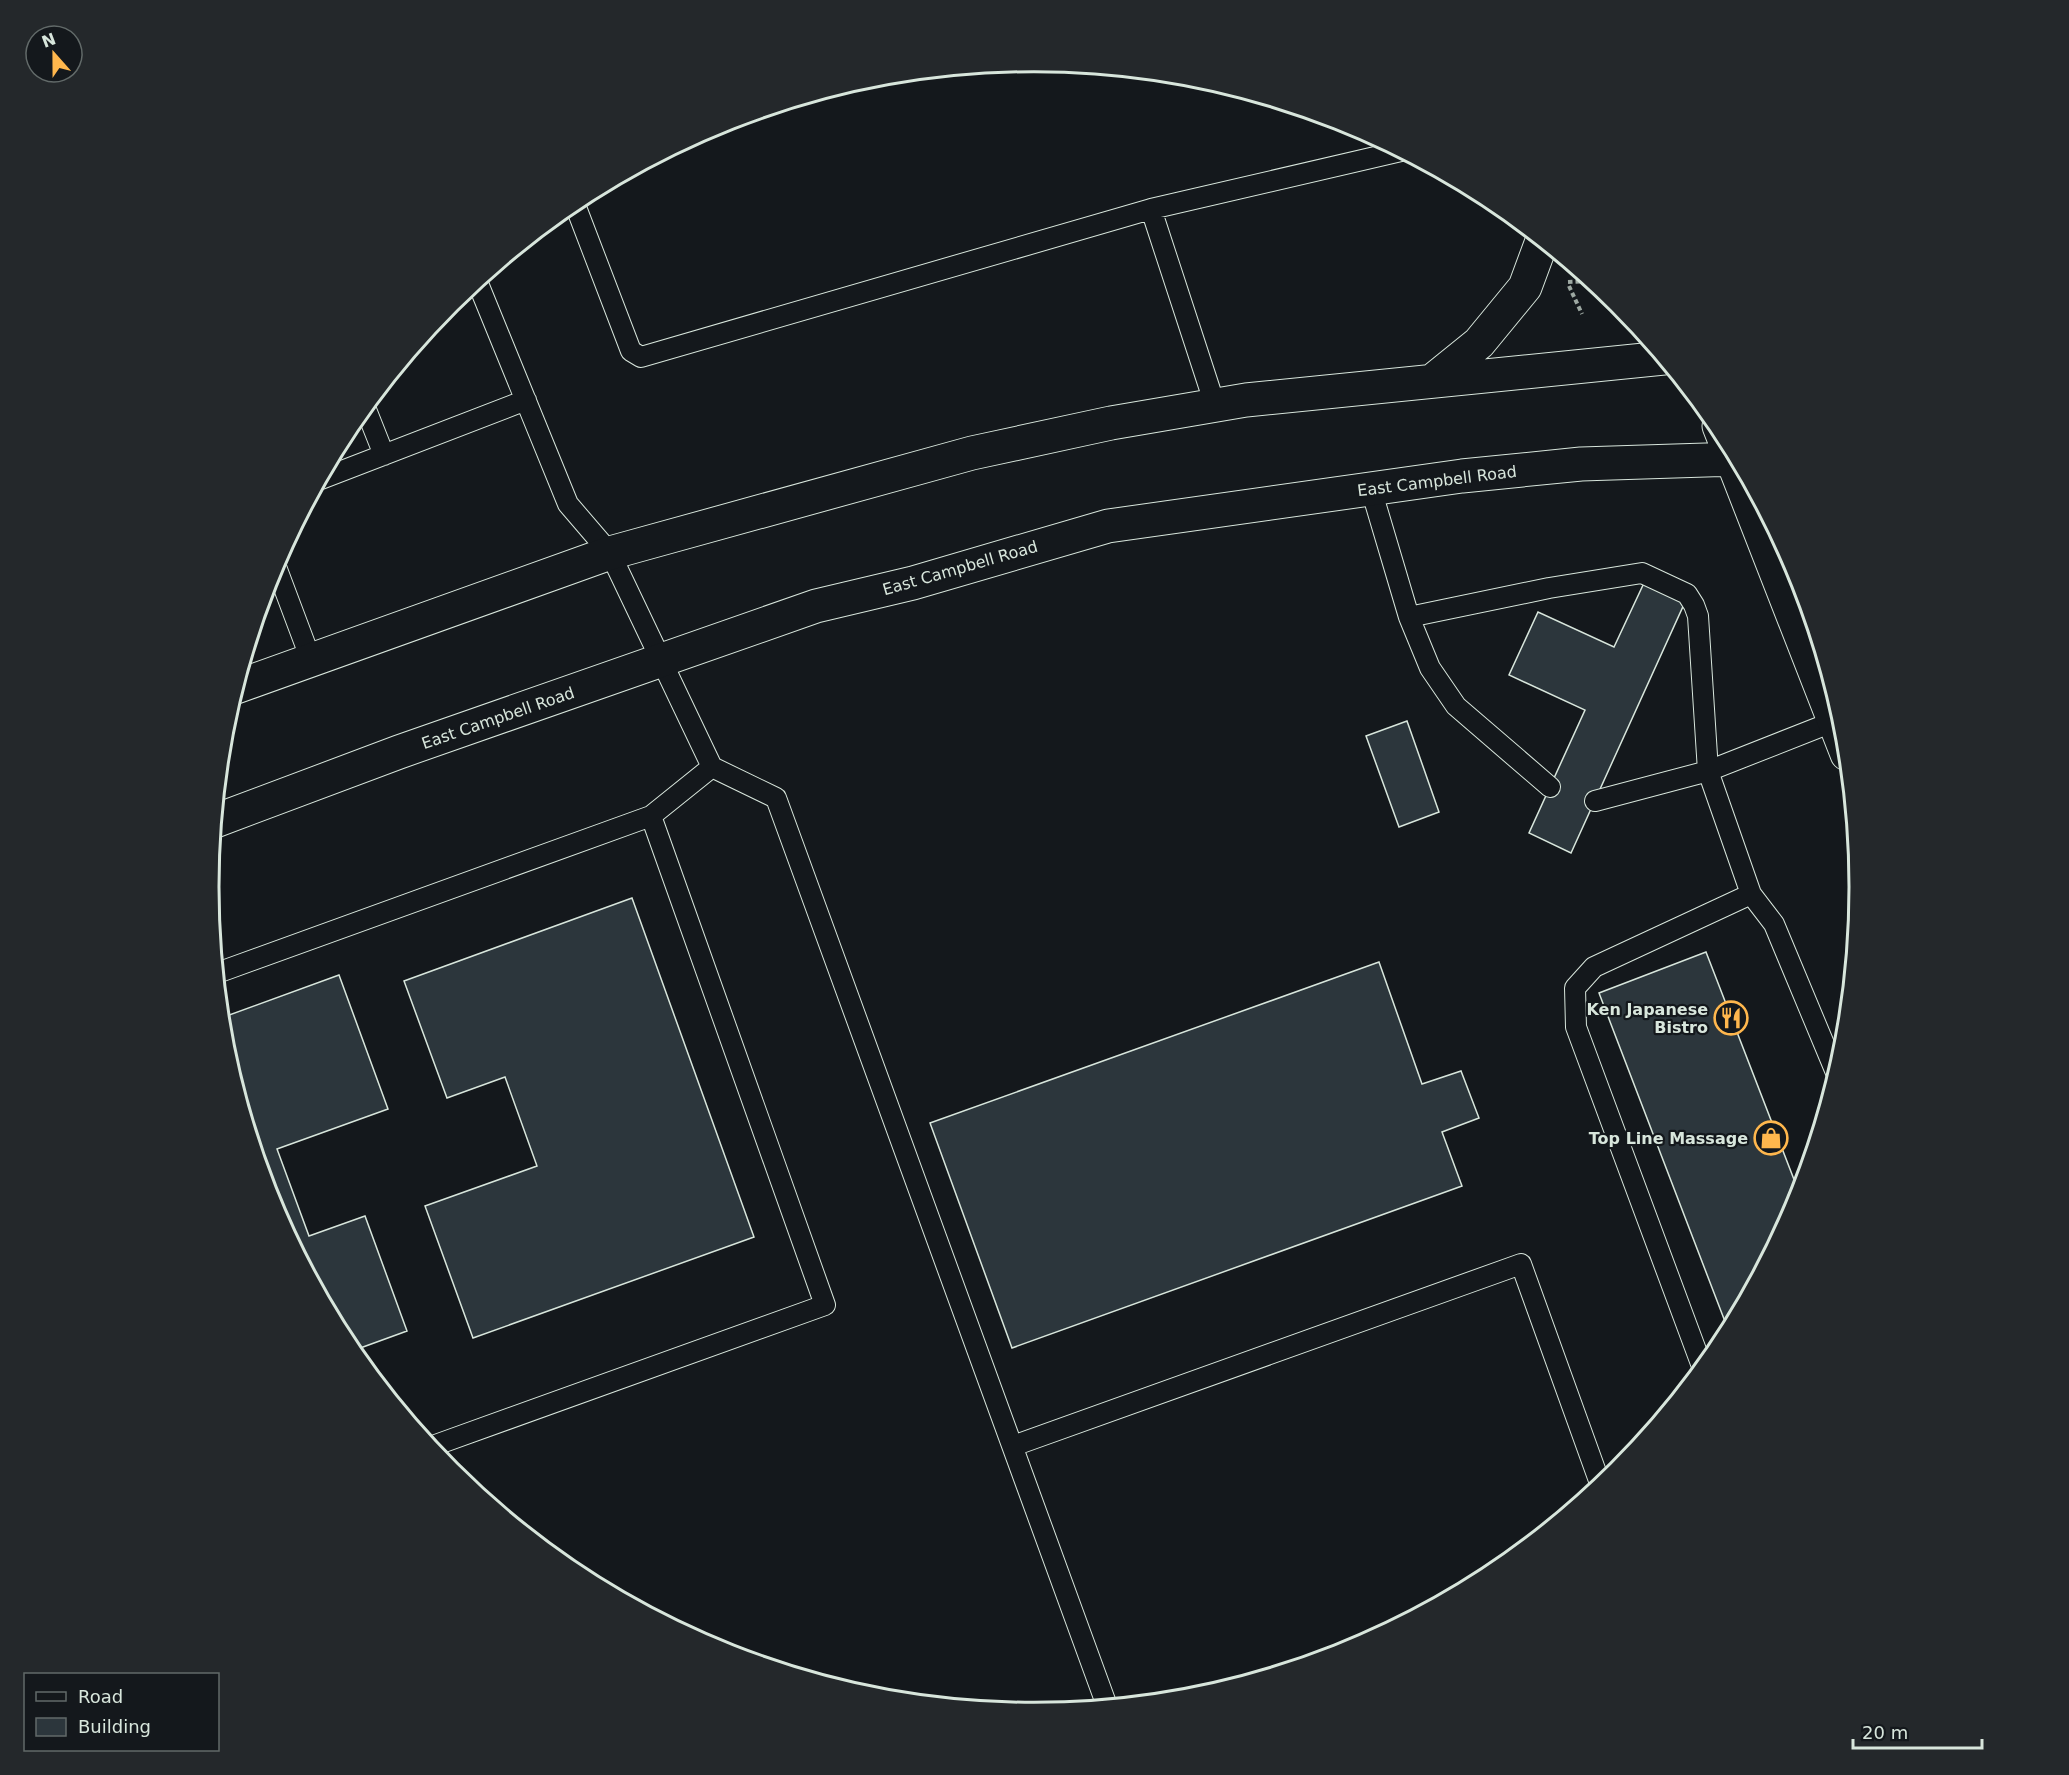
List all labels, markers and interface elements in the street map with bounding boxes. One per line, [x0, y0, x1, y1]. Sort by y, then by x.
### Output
north arrow [24, 24, 84, 84]
text: N [39, 29, 58, 52]
street label: East Campbell Road [1356, 462, 1518, 500]
street label: East Campbell Road [880, 537, 1040, 599]
street label: East Campbell Road [419, 683, 577, 753]
place label: Ken Japanese Bistro [1586, 1000, 1708, 1037]
restaurant icon: Ken Japanese Bistro [1713, 1000, 1749, 1036]
shop icon: Top Line Massage [1753, 1120, 1789, 1156]
place label: Top Line Massage [1589, 1129, 1748, 1148]
legend [24, 1673, 219, 1751]
text: Road [78, 1686, 123, 1707]
scale bar [1853, 1712, 1982, 1750]
text: Building [78, 1716, 151, 1737]
text: 20 m [1862, 1722, 1908, 1743]

